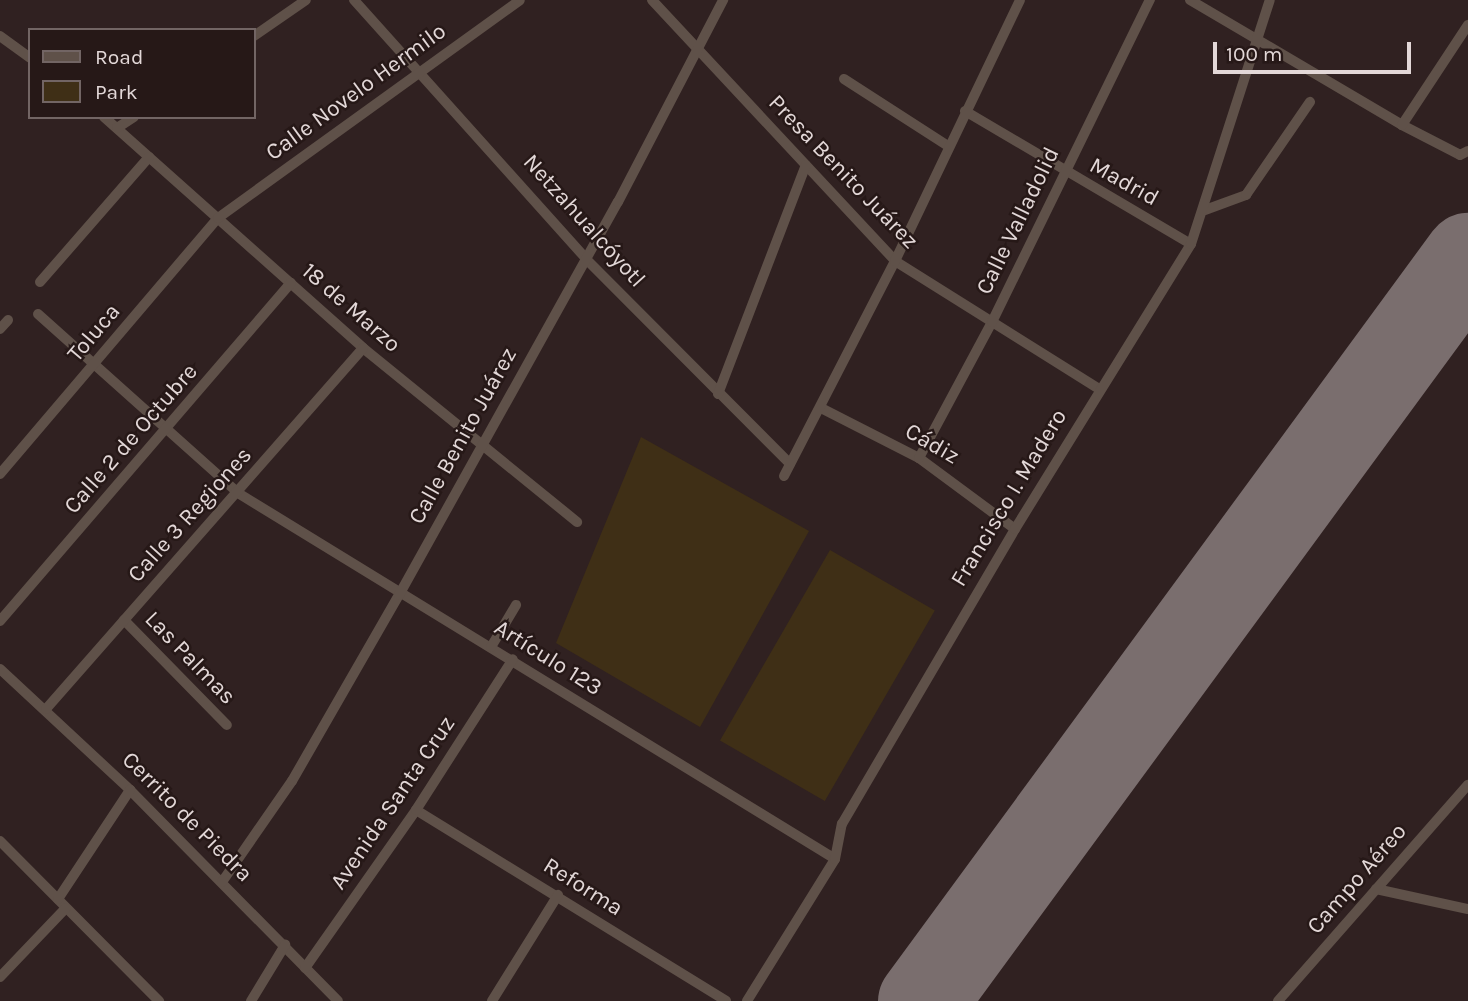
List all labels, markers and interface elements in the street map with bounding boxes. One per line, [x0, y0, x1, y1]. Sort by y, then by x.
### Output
street label: Calle Novelo Hermilo [261, 17, 451, 167]
legend [28, 28, 256, 119]
scale bar [1216, 28, 1414, 72]
text: 100 m [1226, 42, 1283, 66]
text: Road [95, 45, 143, 69]
text: Park [95, 80, 138, 104]
street label: Presa Benito Juárez [762, 89, 924, 255]
street label: Calle Valladolid [970, 143, 1066, 299]
street label: Netzahualcóyotl [517, 149, 651, 293]
street label: Madrid [1085, 152, 1163, 212]
street label: 18 de Marzo [296, 258, 406, 358]
street label: Toluca [62, 298, 126, 368]
street label: Calle Benito Juárez [403, 343, 523, 529]
street label: Calle 2 de Octubre [58, 358, 204, 520]
street label: Francisco I. Madero [945, 404, 1073, 592]
street label: Cádiz [900, 418, 964, 470]
street label: Calle 3 Regiones [122, 442, 258, 588]
street label: Las Palmas [139, 606, 241, 710]
street label: Artículo 123 [489, 614, 607, 702]
street label: Avenida Santa Cruz [325, 711, 461, 895]
street label: Cerrito de Piedra [116, 746, 258, 888]
street label: Campo Aéreo [1301, 818, 1413, 940]
street label: Reforma [538, 852, 628, 922]

